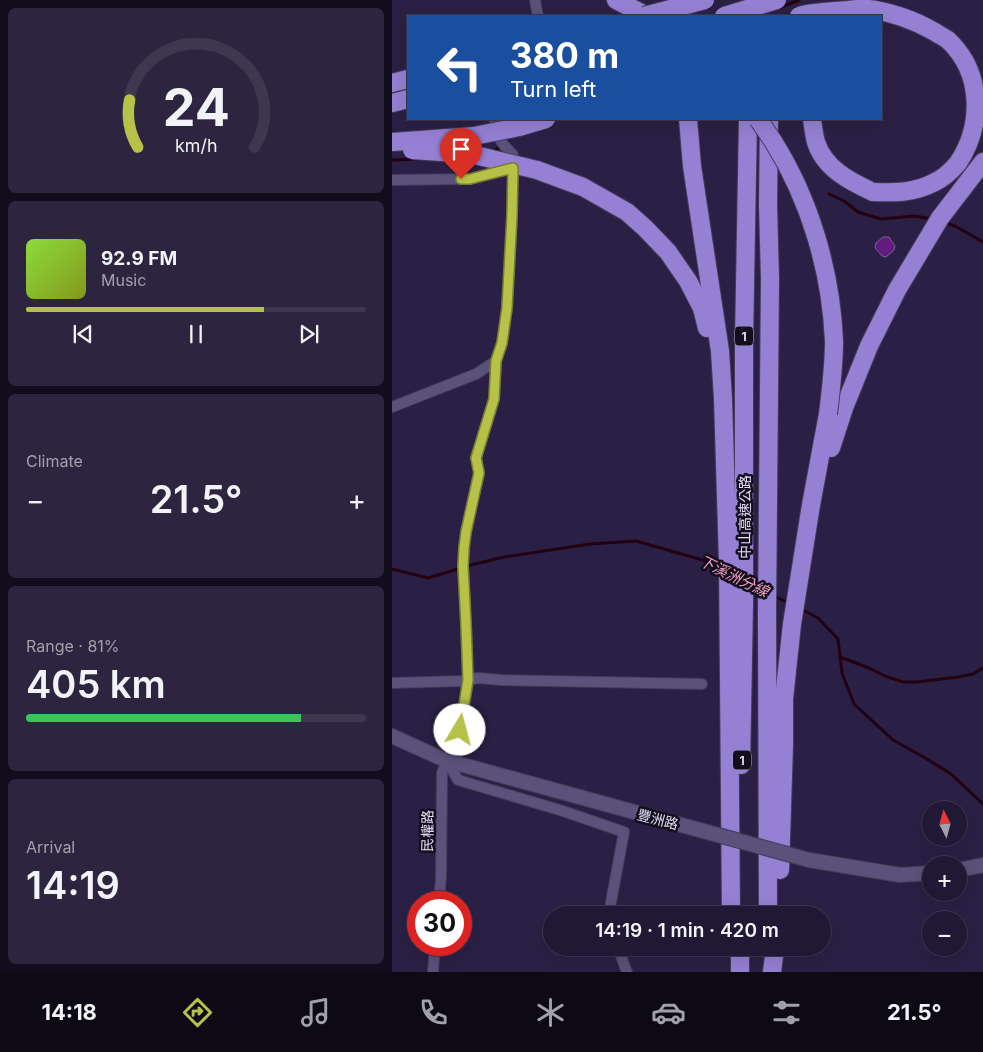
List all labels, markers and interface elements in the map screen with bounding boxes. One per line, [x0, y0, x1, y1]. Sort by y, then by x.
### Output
text: 380 m [510, 34, 619, 76]
icon: left [427, 35, 492, 100]
text: 24 [162, 76, 230, 139]
text: Turn left [510, 76, 596, 102]
pin [440, 128, 482, 179]
text: km/h [175, 135, 217, 156]
icon: arrive [447, 135, 475, 163]
text: 92.9 FM [101, 247, 177, 270]
text: Music [101, 270, 146, 290]
icon: previous [69, 320, 97, 348]
icon: pause [182, 320, 210, 348]
icon: next [295, 320, 323, 348]
road number: 1 [735, 326, 753, 346]
text: Climate [26, 451, 83, 471]
street label: 中山高速公路 [736, 475, 753, 559]
text: 21.5° [150, 476, 242, 522]
text: − [26, 483, 45, 517]
text: + [347, 483, 366, 517]
water label: 下溪洲分線 [696, 551, 774, 602]
text: Range · 81% [26, 636, 120, 656]
text: 405 km [26, 661, 166, 707]
position arrow [433, 703, 485, 755]
road number: 1 [733, 750, 751, 770]
north arrow [922, 801, 967, 846]
map controls [922, 801, 967, 956]
street label: 豐洲路 [636, 805, 680, 833]
street label: 民權路 [418, 810, 436, 852]
text: Arrival [26, 837, 75, 857]
button: + [922, 856, 967, 901]
text: 14:19 [26, 862, 120, 908]
speed limit sign: 30 [407, 891, 472, 956]
button: − [922, 911, 967, 956]
text: 14:19 · 1 min · 420 m [595, 919, 779, 942]
icon: directions [180, 995, 215, 1030]
icon: music [298, 995, 333, 1030]
icon: phone [416, 995, 451, 1030]
icon: climate [533, 995, 568, 1030]
icon: car [651, 995, 686, 1030]
icon: filters [769, 995, 804, 1030]
text: 14:18 [41, 999, 97, 1025]
text: 21.5° [887, 999, 942, 1025]

